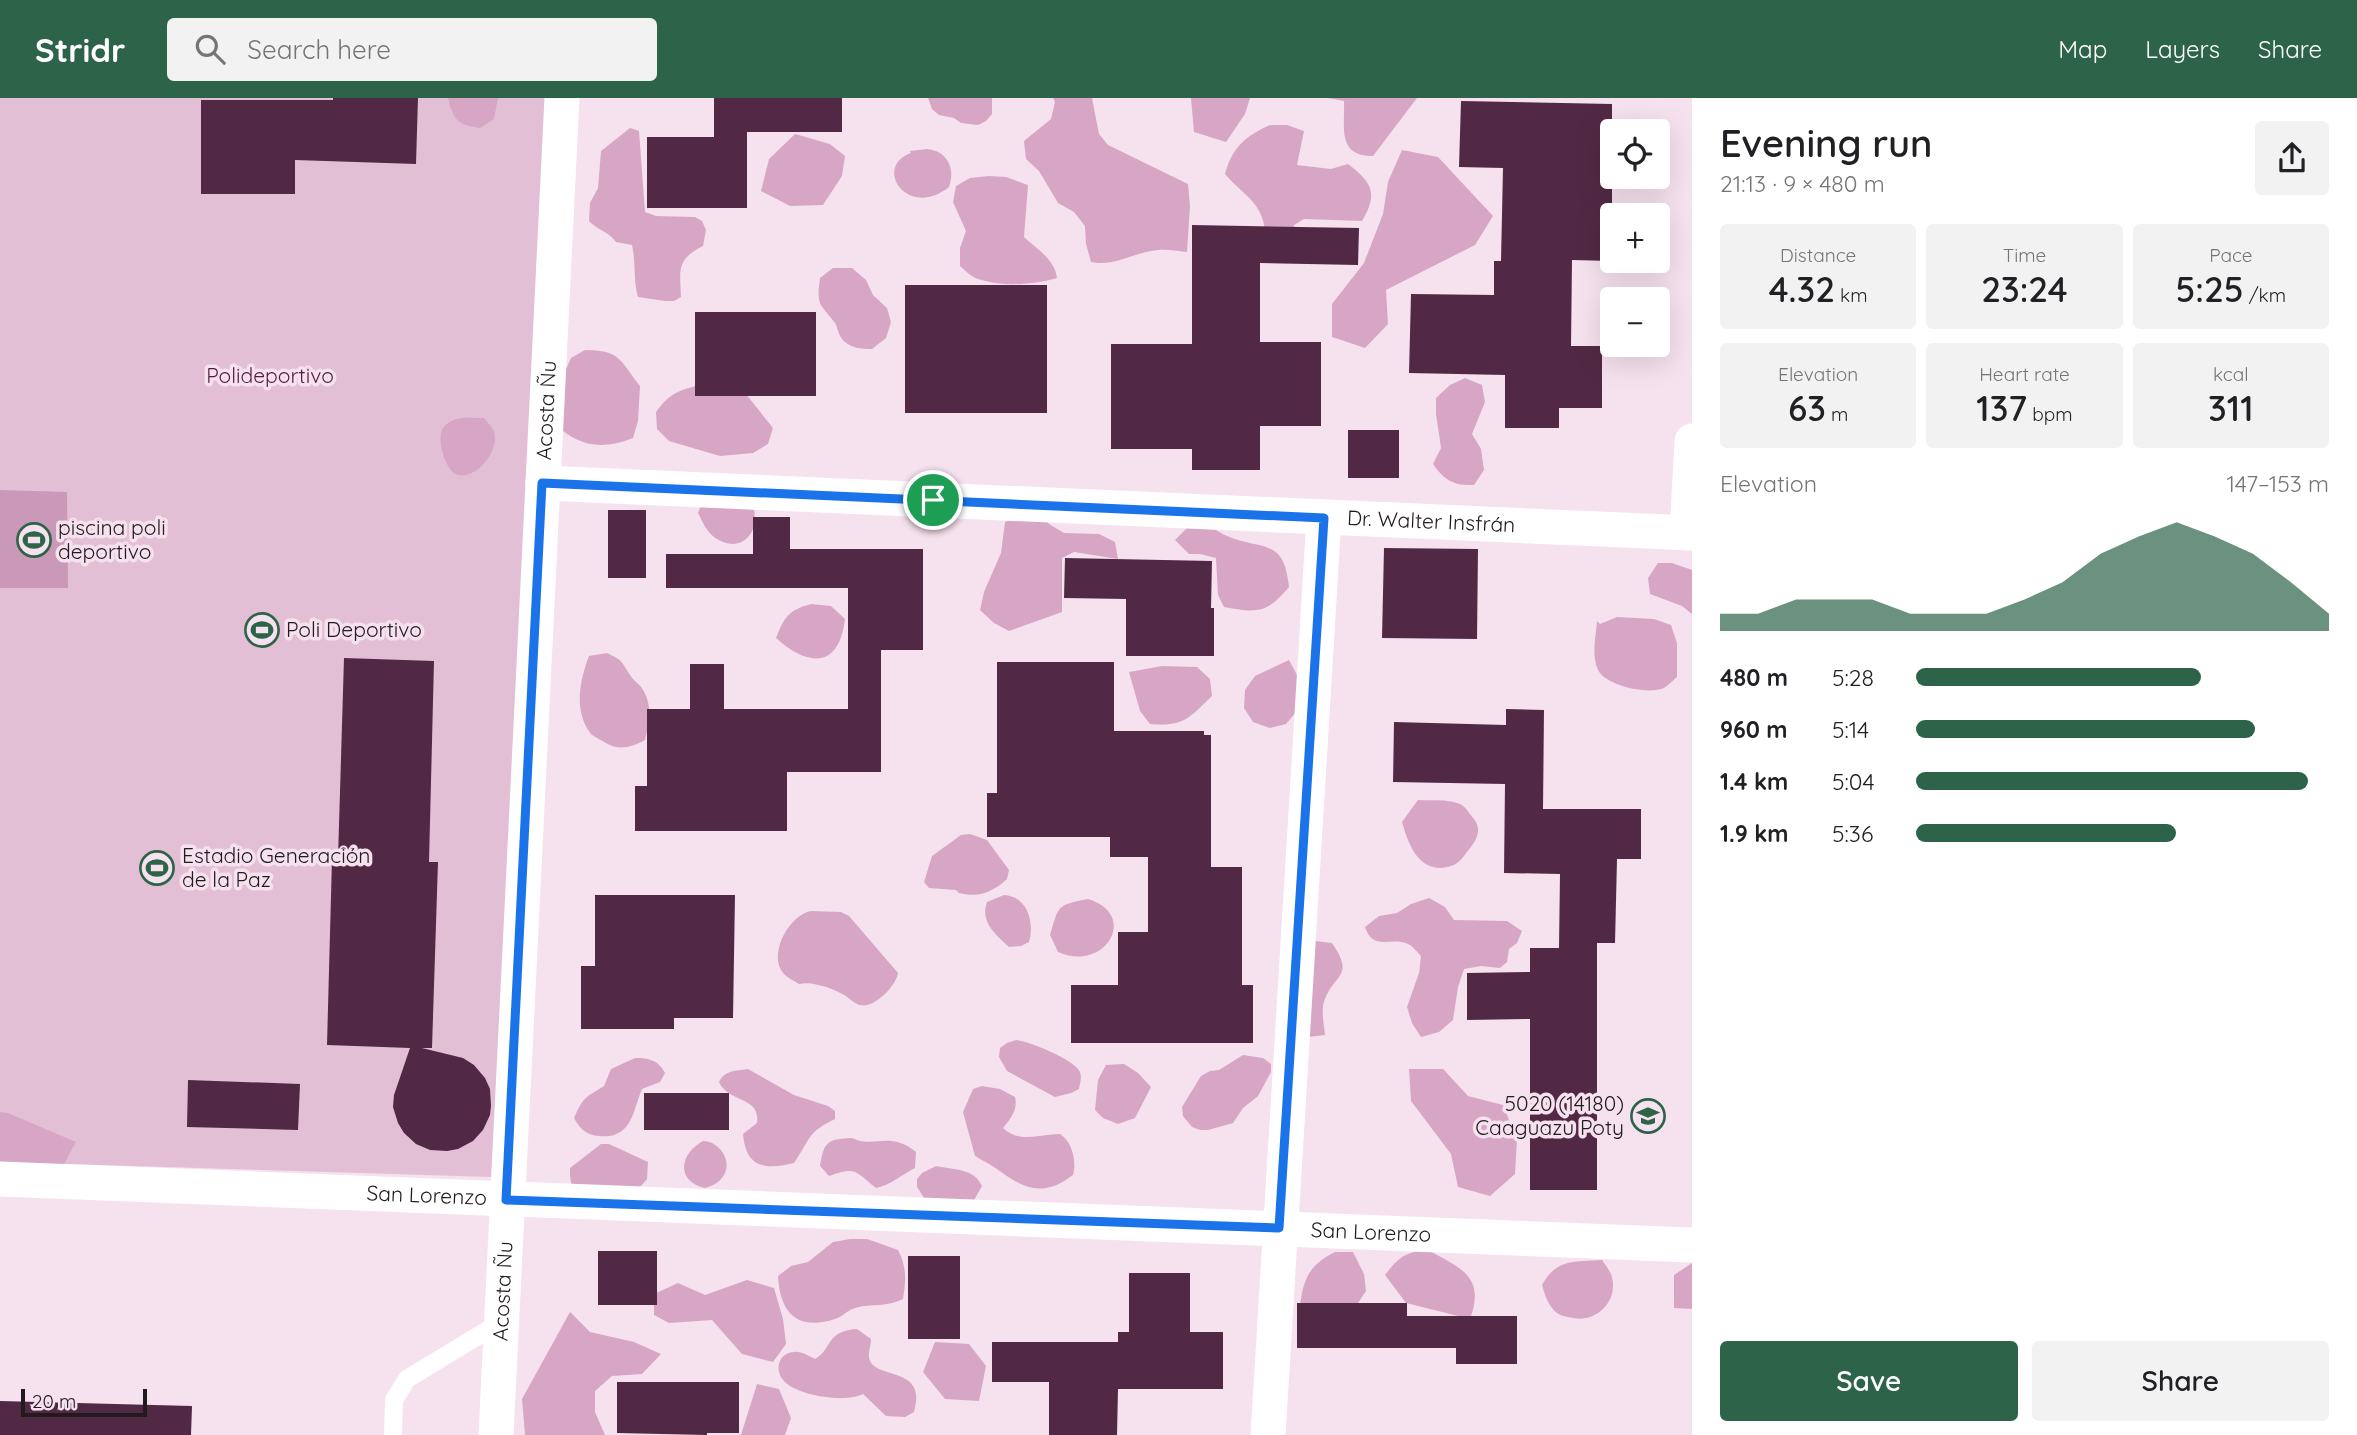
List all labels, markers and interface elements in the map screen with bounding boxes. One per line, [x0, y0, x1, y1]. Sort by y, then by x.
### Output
search box [167, 18, 657, 81]
text: Stridr [35, 29, 125, 70]
icon: search [191, 30, 229, 68]
text: Search here [247, 33, 391, 66]
text: Map [2058, 34, 2107, 64]
text: Layers [2145, 34, 2220, 64]
text: Share [2258, 34, 2322, 64]
map controls [1600, 119, 1670, 357]
button: locate [1600, 119, 1670, 189]
text: Evening run [1720, 119, 1933, 167]
button: share [2255, 121, 2329, 195]
text: 21:13 · 9 × 480 m [1720, 169, 1885, 198]
button: + [1600, 203, 1670, 273]
text: Distance [1780, 243, 1856, 267]
text: Time [2003, 243, 2046, 267]
text: Pace [2209, 243, 2252, 267]
text: 4.32 [1769, 267, 1835, 311]
text: 23:24 [1981, 267, 2068, 311]
text: 5:25 [2176, 267, 2243, 311]
text: km [1835, 283, 1868, 307]
text: /km [2243, 283, 2286, 307]
button: − [1600, 287, 1670, 357]
street label: Acosta Ñu [530, 360, 561, 461]
park label: Polideportivo [206, 362, 334, 388]
text: Elevation [1778, 362, 1858, 386]
text: Heart rate [1979, 362, 2070, 386]
text: kcal [2213, 362, 2249, 386]
text: 63 [1788, 386, 1826, 430]
text: 137 [1976, 386, 2027, 430]
text: 311 [2208, 386, 2254, 430]
text: m [1826, 402, 1848, 426]
text: bpm [2027, 402, 2073, 426]
text: Elevation [1720, 469, 1817, 498]
text: 147–153 m [2227, 469, 2329, 498]
pin [903, 470, 963, 530]
icon: arrive [914, 481, 952, 519]
street label: Dr. Walter Insfrán [1347, 504, 1516, 537]
place label: piscina poli deportivo [58, 514, 166, 564]
sports icon: piscina poli deportivo [15, 521, 53, 559]
sports icon: Poli Deportivo [243, 611, 281, 649]
place label: Poli Deportivo [286, 616, 422, 642]
text: 480 m [1720, 663, 1788, 692]
text: 5:28 [1832, 663, 1874, 692]
text: 960 m [1720, 715, 1788, 744]
text: 5:14 [1832, 715, 1869, 744]
text: 1.4 km [1720, 767, 1788, 796]
text: 5:04 [1832, 767, 1875, 796]
text: 1.9 km [1720, 819, 1788, 848]
text: 5:36 [1832, 819, 1873, 848]
place label: Estadio Generación de la Paz [182, 842, 370, 892]
sports icon: Estadio Generación de la Paz [138, 849, 176, 887]
place label: 5020 (14180) Caaguazu Poty [1475, 1090, 1624, 1140]
school or university icon: 5020 (14180) Caaguazu Poty [1629, 1097, 1667, 1135]
street label: San Lorenzo [366, 1179, 487, 1210]
street label: San Lorenzo [1310, 1216, 1432, 1247]
street label: Acosta Ñu [487, 1241, 518, 1342]
button: Save [1720, 1341, 2018, 1421]
button: Share [2032, 1341, 2329, 1421]
scale bar [21, 1386, 147, 1418]
text: 20 m [32, 1389, 76, 1413]

